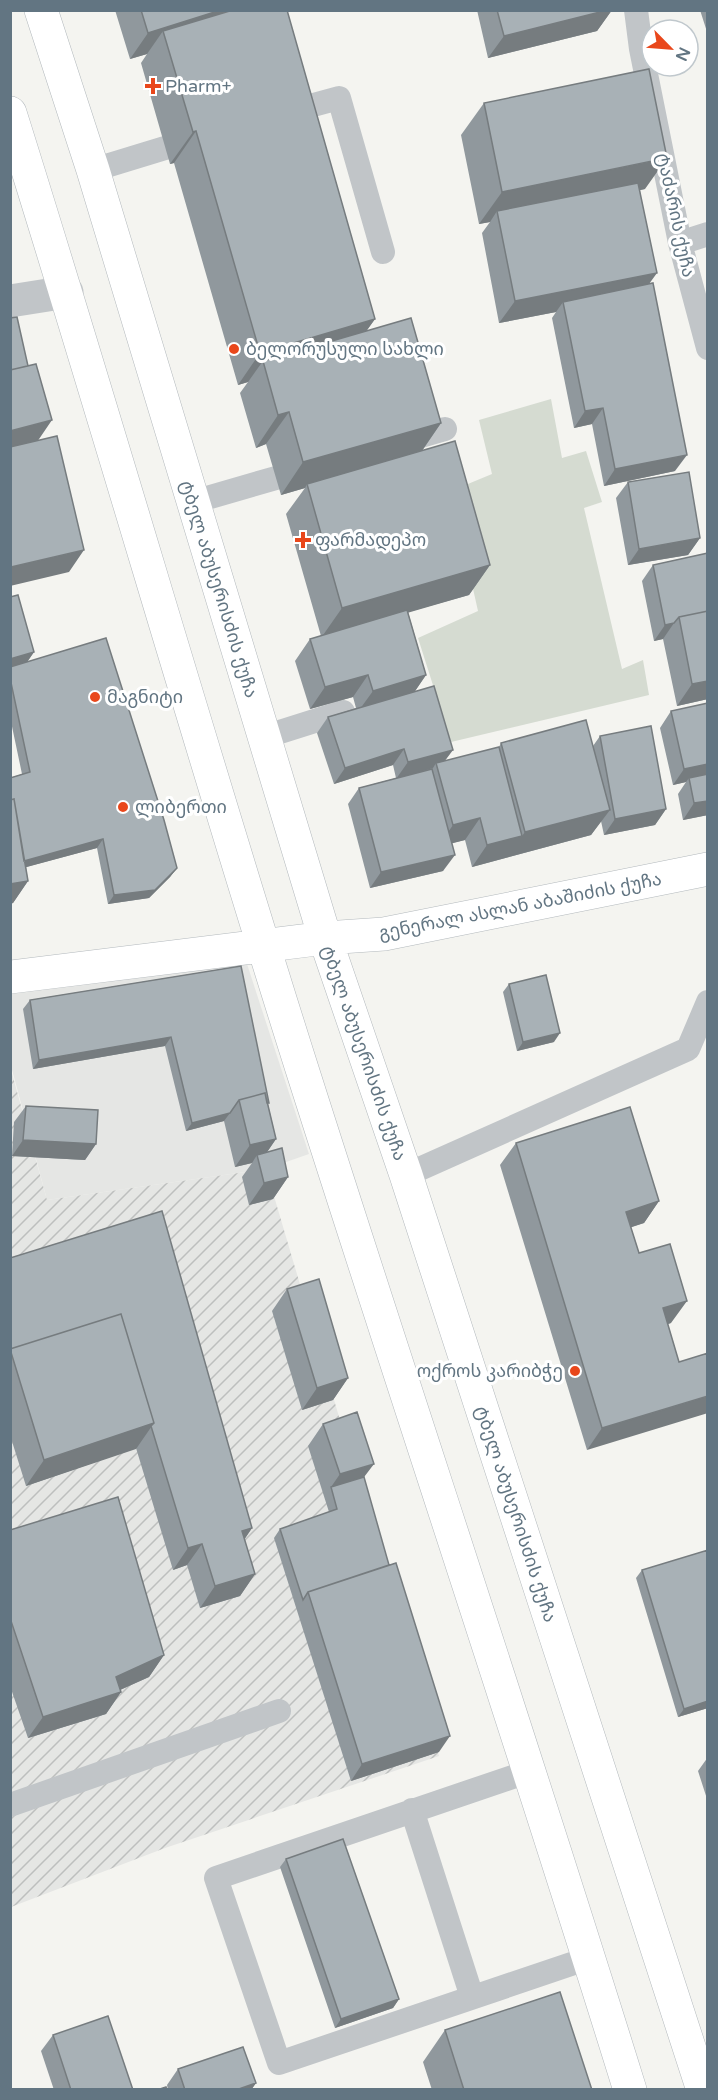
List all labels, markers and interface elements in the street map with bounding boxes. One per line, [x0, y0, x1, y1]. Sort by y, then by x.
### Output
north arrow [640, 18, 700, 78]
text: N [671, 44, 694, 64]
place label: Pharm+ [165, 75, 232, 97]
marker: Pharm+ [146, 79, 160, 93]
street label: ტაძარის ქუჩა [652, 151, 700, 279]
place label: ბელორუსული სახლი [246, 338, 444, 360]
marker: ბელორუსული სახლი [227, 342, 241, 356]
street label: ტბელ აბუსერისძის ქუჩა [175, 478, 263, 700]
place label: ფარმადეპო [315, 529, 426, 551]
marker: ფარმადეპო [296, 533, 310, 547]
place label: მაგნიტი [107, 686, 183, 708]
marker: მაგნიტი [88, 690, 102, 704]
place label: ლიბერთი [135, 796, 227, 818]
marker: ლიბერთი [116, 800, 130, 814]
street label: გენერალ ასლან აბაშიძის ქუჩა [377, 868, 663, 944]
street label: ტბელ აბუსერისძის ქუჩა [317, 942, 411, 1164]
place label: ოქროს კარიბჭე [417, 1360, 563, 1382]
marker: ოქროს კარიბჭე [568, 1364, 582, 1378]
street label: ტბელ აბუსერისძის ქუჩა [471, 1403, 561, 1625]

